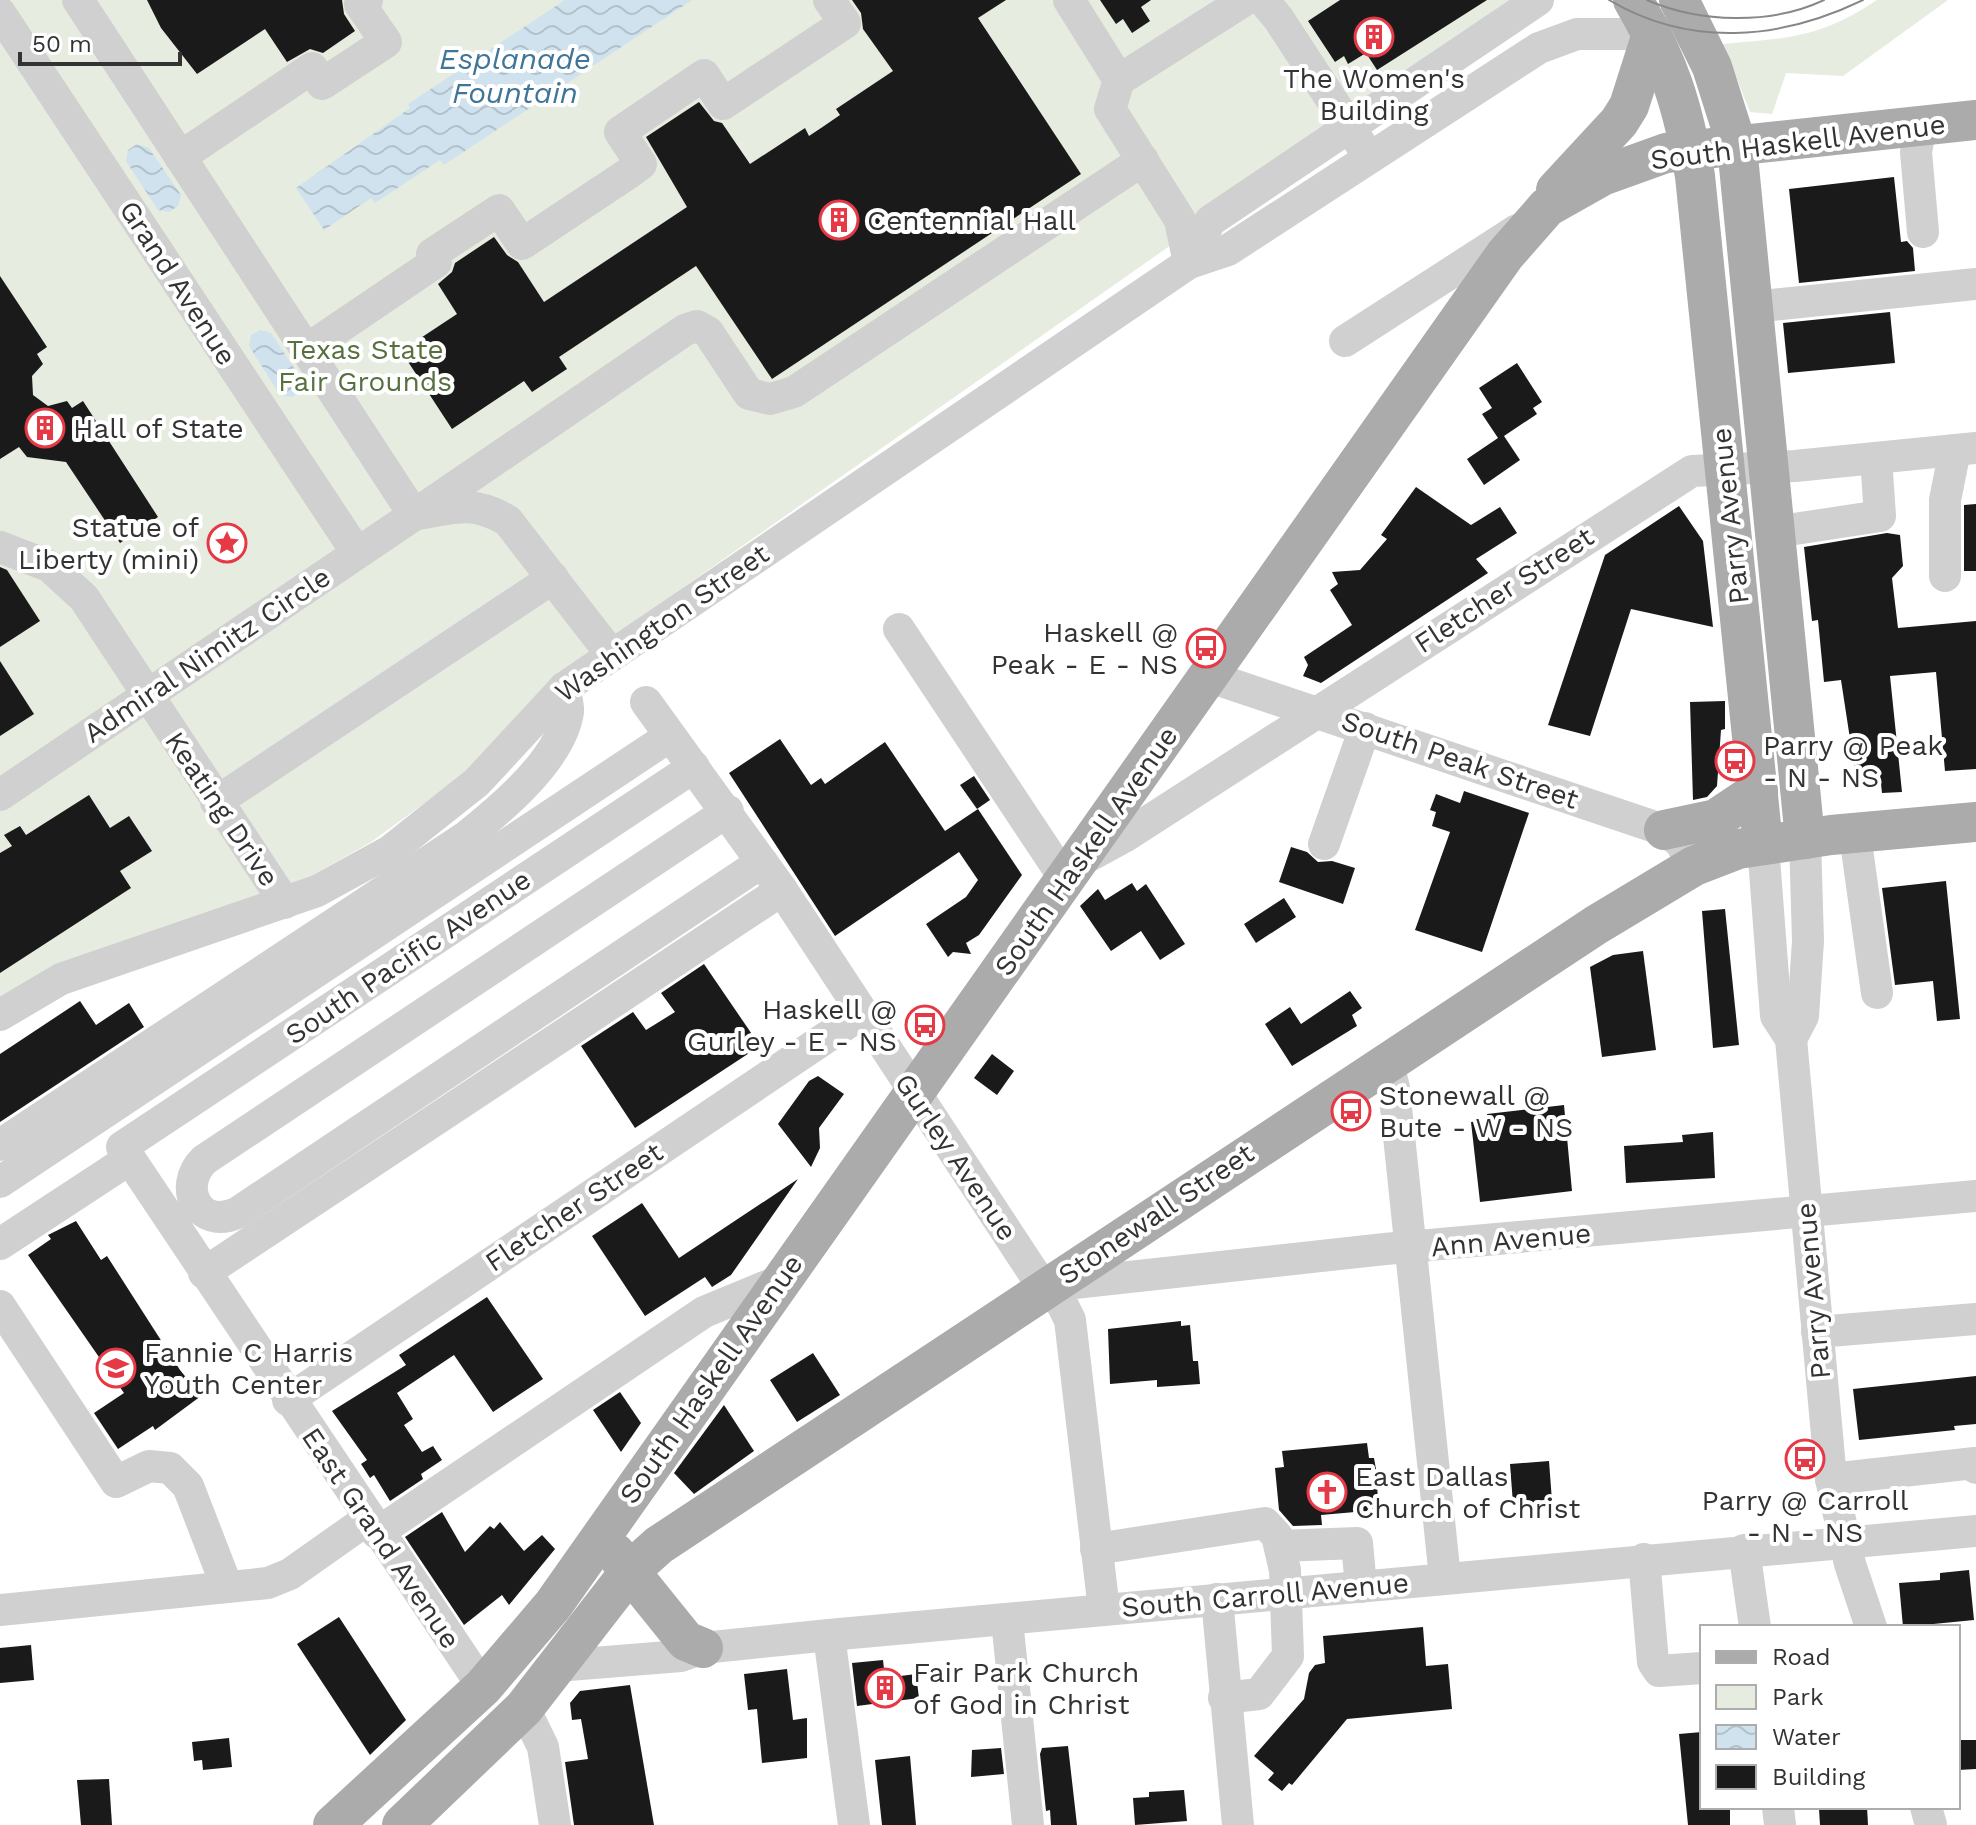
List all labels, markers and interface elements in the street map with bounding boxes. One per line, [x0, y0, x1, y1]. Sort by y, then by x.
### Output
scale bar [20, 16, 180, 66]
building icon: The Women's Building [1353, 16, 1395, 58]
text: 50 m [32, 30, 92, 58]
water label: Esplanade Fountain [439, 41, 591, 110]
place label: The Women's Building [1283, 62, 1465, 127]
street label: South Haskell Avenue [1649, 108, 1947, 176]
street label: Grand Avenue [113, 195, 243, 371]
building icon: Centennial Hall [818, 199, 860, 241]
place label: Centennial Hall [867, 204, 1076, 237]
park label: Texas State Fair Grounds [278, 333, 452, 398]
building icon: Hall of State [24, 407, 66, 449]
place label: Hall of State [73, 412, 244, 445]
street label: Parry Avenue [1704, 426, 1756, 606]
place label: Statue of Liberty (mini) [18, 511, 199, 576]
street label: Fletcher Street [1408, 520, 1600, 660]
place icon: Statue of Liberty (mini) [206, 522, 248, 564]
street label: Washington Street [549, 537, 775, 709]
street label: Admiral Nimitz Circle [77, 560, 337, 750]
place label: Haskell @ Peak - E - NS [991, 616, 1178, 681]
bus stop icon: Haskell @ Peak - E - NS [1185, 627, 1227, 669]
street label: South Peak Street [1337, 704, 1583, 816]
street label: South Haskell Avenue [987, 720, 1185, 982]
street label: Keating Drive [158, 725, 286, 893]
place label: Parry @ Peak - N - NS [1763, 729, 1943, 794]
bus stop icon: Parry @ Peak - N - NS [1714, 740, 1756, 782]
street label: South Pacific Avenue [279, 863, 537, 1051]
place label: Haskell @ Gurley - E - NS [687, 993, 897, 1058]
bus stop icon: Haskell @ Gurley - E - NS [904, 1004, 946, 1046]
street label: Gurley Avenue [888, 1067, 1024, 1247]
place label: Stonewall @ Bute - W - NS [1379, 1079, 1573, 1144]
bus stop icon: Stonewall @ Bute - W - NS [1330, 1090, 1372, 1132]
street label: Fletcher Street [479, 1135, 669, 1279]
street label: Stonewall Street [1052, 1136, 1260, 1292]
street label: Parry Avenue [1789, 1201, 1837, 1381]
street label: Ann Avenue [1430, 1217, 1592, 1263]
street label: South Haskell Avenue [612, 1248, 810, 1510]
place label: Fannie C Harris Youth Center [144, 1336, 353, 1401]
school or university icon: Fannie C Harris Youth Center [95, 1347, 137, 1389]
street label: East Grand Avenue [295, 1421, 467, 1655]
bus stop icon: Parry @ Carroll - N - NS [1784, 1438, 1826, 1480]
place label: East Dallas Church of Christ [1355, 1460, 1581, 1525]
church icon: East Dallas Church of Christ [1306, 1471, 1348, 1513]
place label: Parry @ Carroll - N - NS [1702, 1484, 1909, 1549]
street label: South Carroll Avenue [1120, 1566, 1410, 1624]
legend [1700, 1625, 1960, 1809]
text: Road [1772, 1643, 1831, 1671]
place label: Fair Park Church of God in Christ [913, 1656, 1139, 1721]
building icon: Fair Park Church of God in Christ [864, 1667, 906, 1709]
text: Park [1772, 1683, 1824, 1711]
text: Water [1772, 1723, 1841, 1751]
text: Building [1772, 1763, 1865, 1791]

